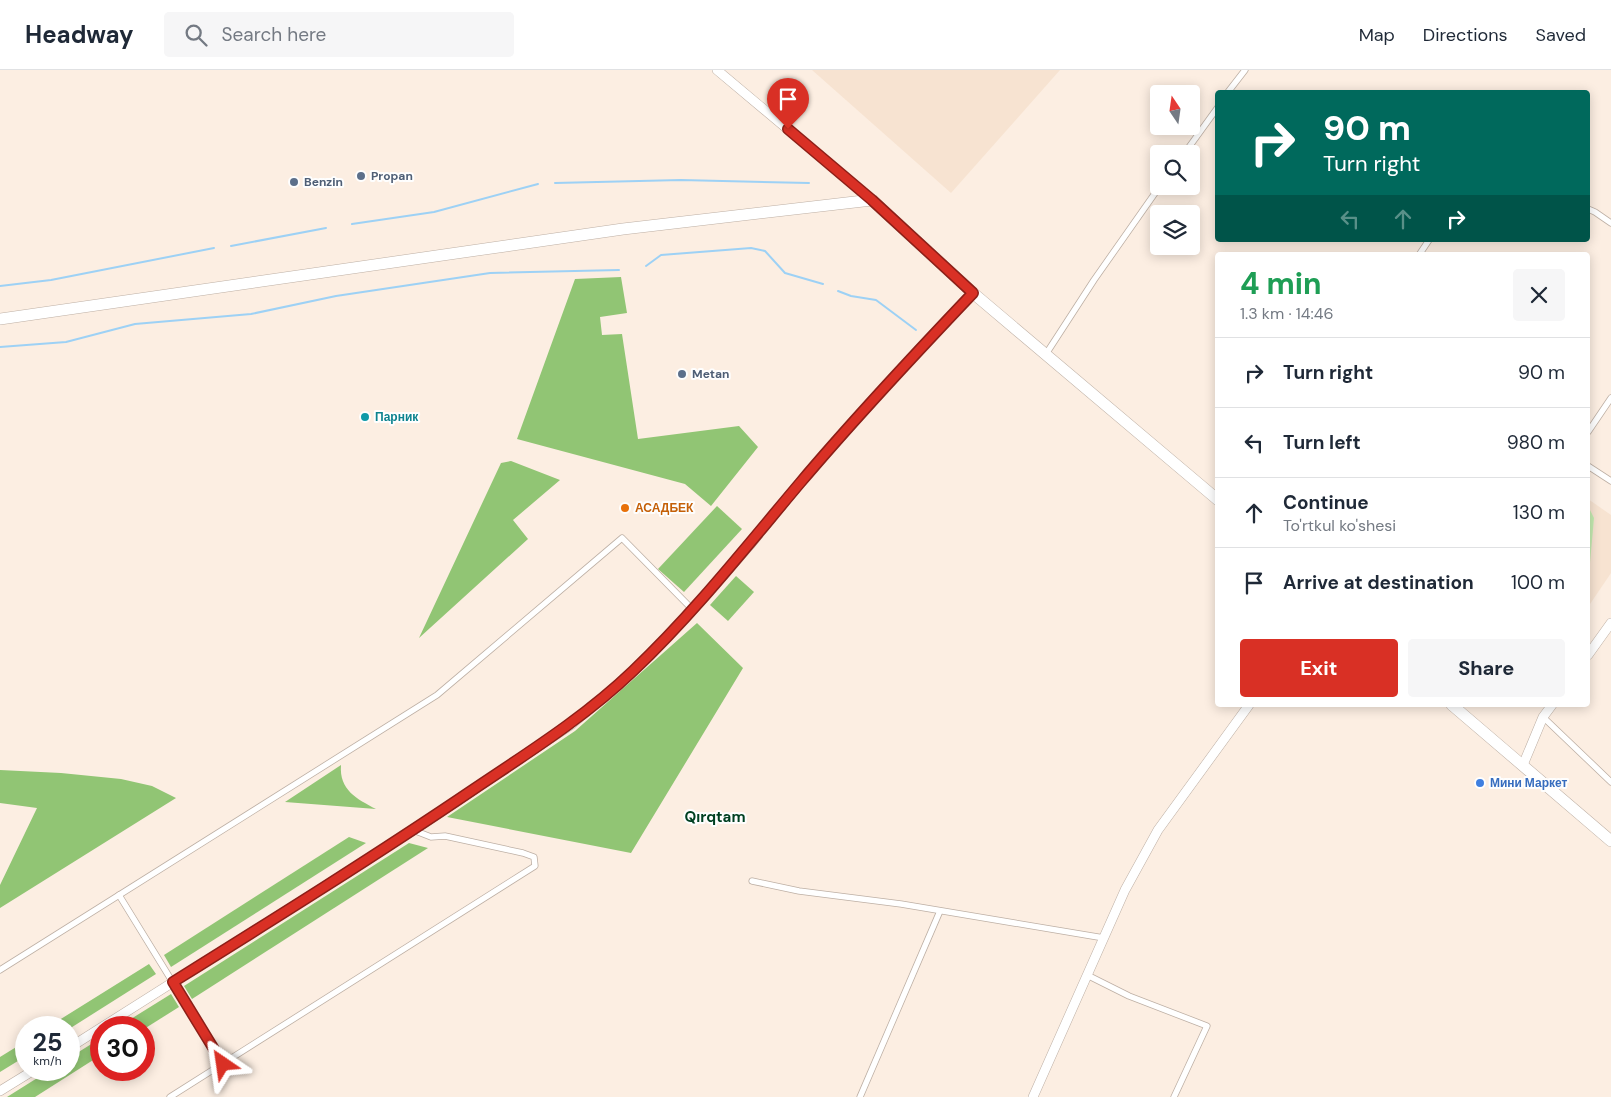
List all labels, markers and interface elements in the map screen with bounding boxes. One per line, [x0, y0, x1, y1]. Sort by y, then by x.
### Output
search box [164, 12, 514, 57]
text: Headway [25, 19, 134, 50]
icon: search [182, 21, 210, 49]
text: Search here [222, 22, 326, 47]
text: Map [1359, 23, 1395, 47]
text: Directions [1423, 23, 1508, 47]
text: Saved [1536, 23, 1586, 47]
pin [767, 78, 809, 129]
icon: arrive [774, 85, 802, 113]
north arrow [1150, 85, 1200, 135]
map controls [1150, 85, 1200, 255]
text: 90 m [1323, 105, 1411, 151]
icon: right [1240, 110, 1305, 175]
button: search [1150, 145, 1200, 195]
text: Turn right [1323, 149, 1420, 178]
place label: Propan [371, 168, 413, 184]
marker: Propan [355, 170, 367, 182]
place label: Benzin [304, 174, 343, 190]
marker: Benzin [288, 176, 300, 188]
button: layers [1150, 205, 1200, 255]
icon: left [1336, 205, 1364, 233]
icon: ahead [1389, 205, 1417, 233]
icon: right [1442, 205, 1470, 233]
text: 4 min [1240, 264, 1322, 303]
button: close [1513, 269, 1565, 321]
text: 1.3 km · 14:46 [1240, 303, 1334, 324]
icon: right [1240, 359, 1268, 387]
text: Turn right [1283, 360, 1373, 385]
text: 90 m [1518, 360, 1565, 385]
place label: Metan [692, 366, 729, 382]
marker: Metan [676, 368, 688, 380]
place label: Парник [375, 409, 419, 425]
marker: Парник [359, 411, 371, 423]
icon: left [1240, 429, 1268, 457]
text: Turn left [1283, 430, 1361, 455]
text: 980 m [1507, 430, 1565, 455]
text: Continue [1283, 490, 1369, 515]
icon: ahead [1240, 499, 1268, 527]
place label: АСАДБЕК [635, 500, 694, 516]
text: 130 m [1513, 500, 1565, 525]
marker: АСАДБЕК [619, 502, 631, 514]
text: To'rtkul ko'shesi [1283, 515, 1396, 536]
icon: arrive [1240, 569, 1268, 597]
text: Arrive at destination [1283, 570, 1474, 595]
text: 100 m [1511, 570, 1565, 595]
button: Exit [1240, 639, 1398, 697]
button: Share [1408, 639, 1565, 697]
place label: Мини Маркет [1490, 775, 1567, 791]
marker: Мини Маркет [1474, 777, 1486, 789]
district label: Qırqtam [684, 807, 746, 827]
speed limit sign: 30 [90, 1016, 155, 1081]
text: 25 [33, 1026, 62, 1059]
position arrow [196, 1037, 248, 1089]
text: km/h [33, 1053, 62, 1069]

